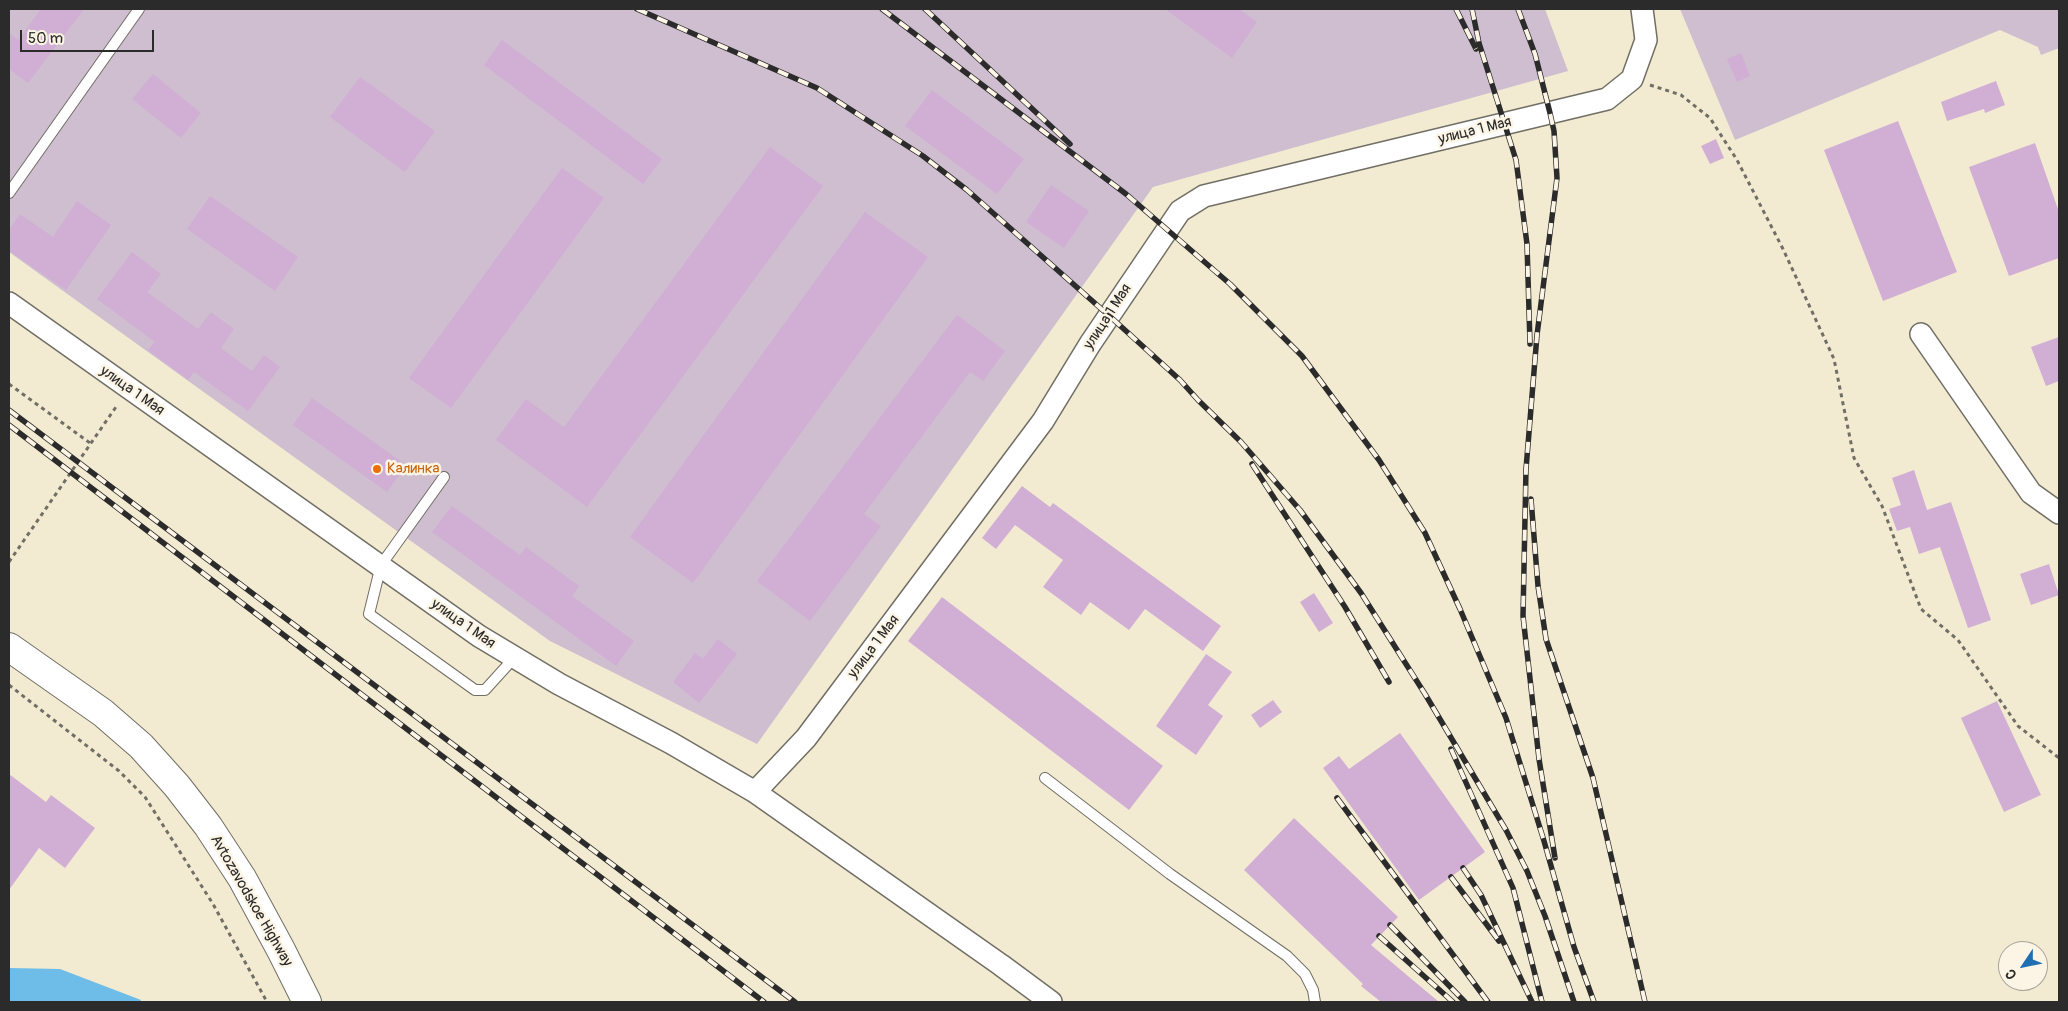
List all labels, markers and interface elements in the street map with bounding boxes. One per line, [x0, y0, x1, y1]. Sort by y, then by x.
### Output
scale bar [22, 20, 156, 52]
text: 50 m [28, 29, 63, 48]
street label: улица 1 Мая [1437, 113, 1513, 149]
street label: улица 1 Мая [1080, 281, 1136, 353]
street label: улица 1 Мая [96, 362, 168, 420]
place label: Калинка [387, 460, 439, 478]
marker: Калинка [371, 463, 383, 475]
street label: улица 1 Мая [427, 595, 499, 653]
street label: улица 1 Мая [844, 612, 904, 682]
street label: Avtozavodskoe Highway [206, 832, 296, 970]
north arrow [1998, 941, 2048, 991]
text: С [2002, 966, 2020, 982]

